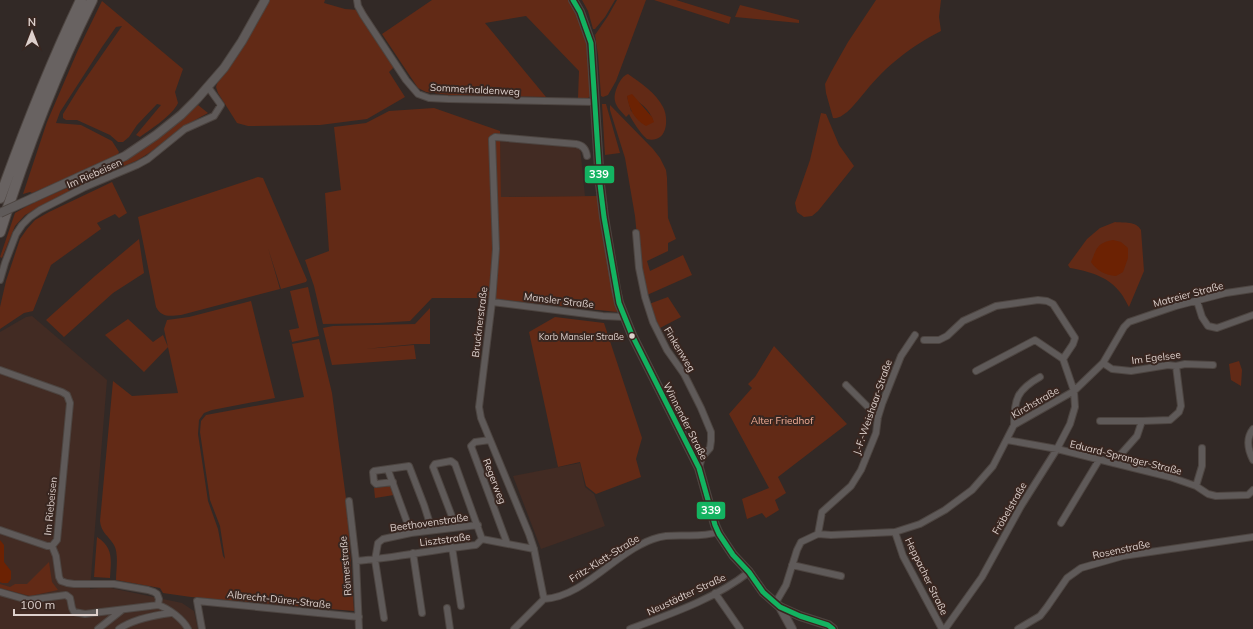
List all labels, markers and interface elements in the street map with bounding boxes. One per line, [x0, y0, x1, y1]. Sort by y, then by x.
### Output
north arrow [12, 12, 52, 52]
text: N [28, 15, 36, 29]
street label: Sommerhaldenweg [430, 81, 520, 98]
street label: Im Riebeisen [65, 156, 124, 191]
line badge: 339 [584, 165, 615, 184]
text: 339 [589, 167, 609, 181]
street label: Matreier Straße [1152, 279, 1225, 310]
street label: Brucknerstraße [469, 286, 490, 358]
street label: Mansler Straße [523, 290, 595, 311]
street label: Finkenweg [661, 324, 698, 374]
place label: Korb Mansler Straße [539, 331, 624, 342]
marker: Korb Mansler Straße [627, 331, 637, 341]
street label: Im Egelsee [1131, 348, 1181, 367]
street label: J.-F.-Weishaar-Straße [850, 358, 895, 457]
street label: Winnender Straße [660, 380, 711, 462]
street label: Kirchstraße [1009, 384, 1061, 421]
park label: Alter Friedhof [751, 414, 814, 427]
street label: Eduard-Spranger-Straße [1069, 437, 1183, 478]
street label: Regerweg [480, 457, 509, 506]
street label: Im Riebeisen [41, 476, 60, 536]
street label: Fröbelstraße [989, 480, 1030, 537]
line badge: 339 [696, 501, 726, 520]
text: 339 [701, 503, 721, 517]
street label: Beethovenstraße [389, 511, 469, 534]
street label: Lisztstraße [419, 530, 471, 549]
street label: Fritz-Klett-Straße [567, 532, 642, 585]
street label: Römerstraße [336, 535, 355, 596]
street label: Heppacher Straße [902, 535, 951, 617]
street label: Rosenstraße [1091, 537, 1151, 562]
street label: Neustädter Straße [645, 571, 728, 618]
street label: Albrecht-Dürer-Straße [227, 588, 331, 611]
scale bar [14, 591, 97, 617]
text: 100 m [20, 597, 55, 612]

